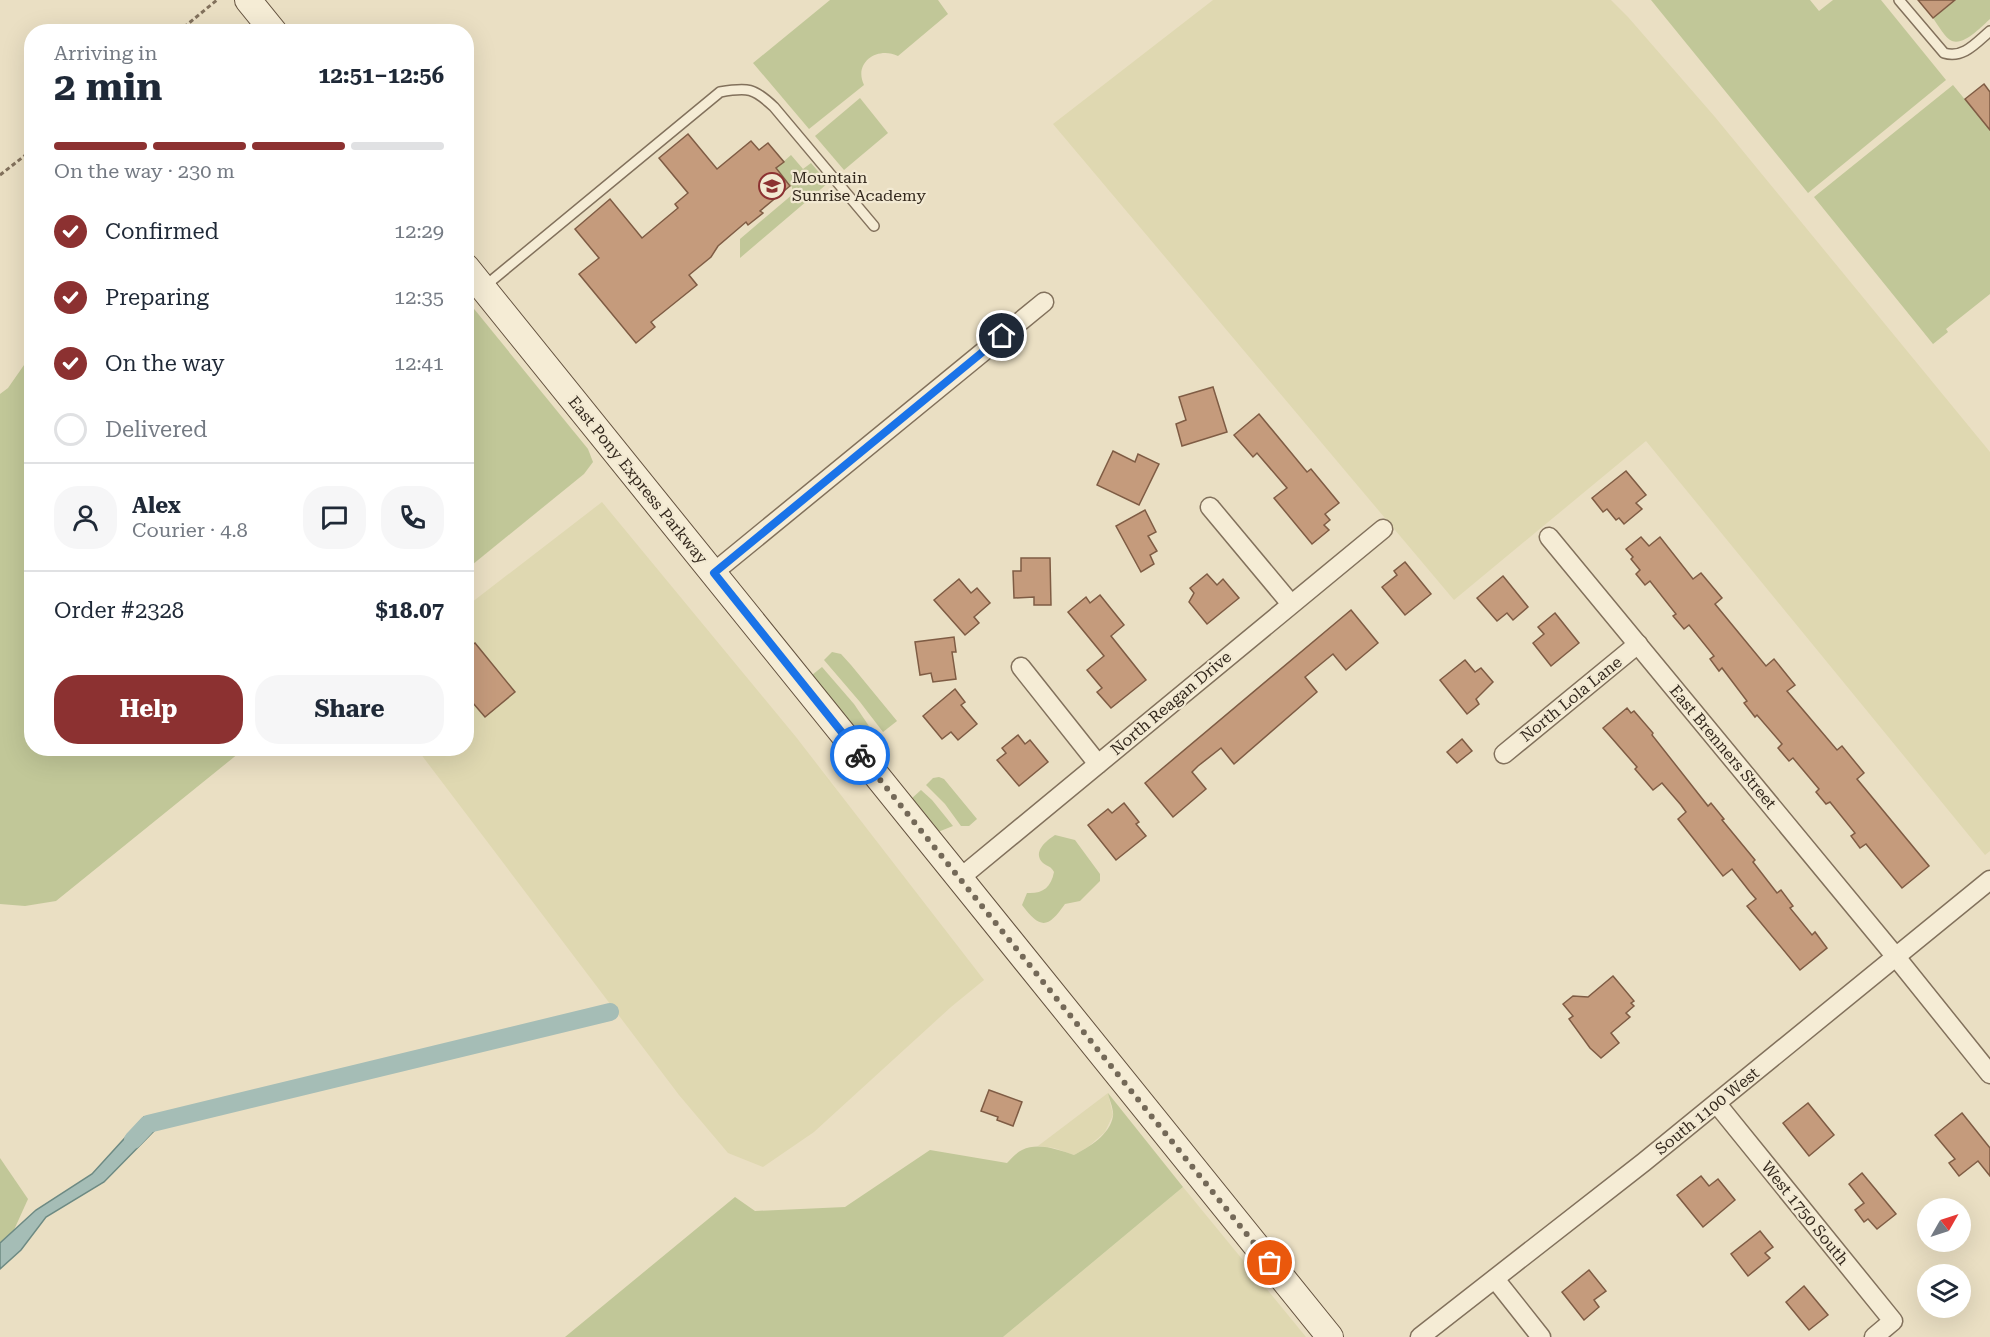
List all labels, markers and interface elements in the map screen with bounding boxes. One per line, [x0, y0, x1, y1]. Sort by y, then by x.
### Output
text: Arriving in [54, 41, 157, 65]
text: 12:51–12:56 [318, 63, 444, 88]
text: 2 min [54, 64, 162, 110]
text: On the way · 230 m [54, 159, 235, 183]
place label: Mountain Sunrise Academy [792, 168, 926, 205]
school or university icon: Mountain Sunrise Academy [757, 171, 787, 201]
icon: check [54, 215, 87, 248]
text: Confirmed [105, 219, 219, 244]
text: 12:29 [394, 219, 444, 243]
icon: check [54, 281, 87, 314]
text: Preparing [105, 285, 209, 310]
text: 12:35 [394, 285, 444, 309]
pin [976, 310, 1027, 361]
icon: home [985, 319, 1018, 352]
icon: check [54, 347, 87, 380]
text: On the way [105, 351, 225, 376]
text: 12:41 [394, 351, 444, 375]
street label: East Pony Express Parkway [564, 392, 712, 568]
text: Delivered [105, 417, 207, 442]
button: person [54, 486, 117, 549]
button: chat [303, 486, 366, 549]
button: phone [381, 486, 444, 549]
text: Alex [132, 493, 181, 518]
text: Courier · 4.8 [132, 518, 248, 542]
text: Order #2328 [54, 598, 184, 623]
text: $18.07 [375, 598, 444, 623]
street label: North Reagan Drive [1107, 647, 1235, 759]
street label: North Lola Lane [1516, 652, 1626, 746]
button: Help [54, 675, 243, 744]
button: Share [255, 675, 444, 744]
street label: East Brenners Street [1666, 681, 1780, 813]
courier [830, 725, 890, 785]
icon: bike [844, 739, 877, 772]
street label: South 1100 West [1651, 1063, 1763, 1159]
street label: West 1750 South [1757, 1157, 1853, 1269]
north arrow [1917, 1198, 1971, 1252]
map controls [1917, 1198, 1971, 1318]
pin [1244, 1237, 1295, 1288]
icon: bag [1253, 1246, 1286, 1279]
button: layers [1917, 1264, 1971, 1318]

